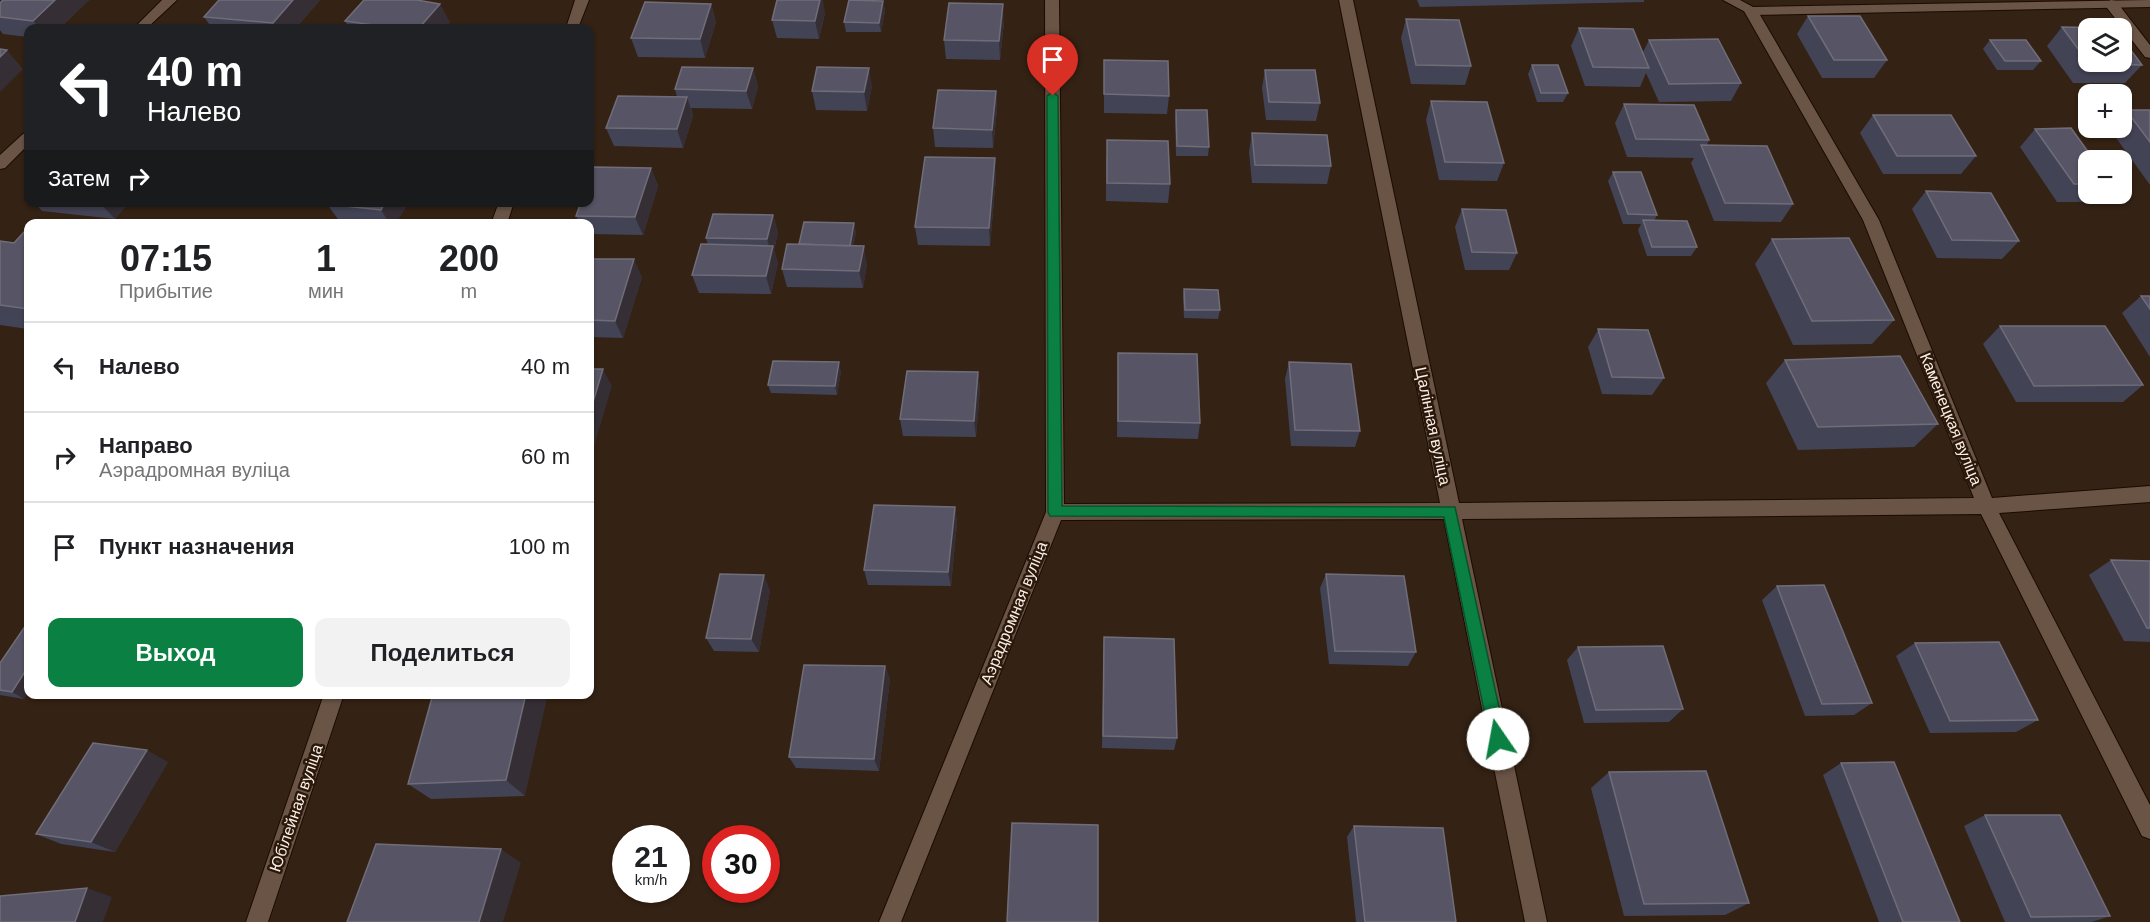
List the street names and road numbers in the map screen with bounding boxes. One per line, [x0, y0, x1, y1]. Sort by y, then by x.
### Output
street label: Каменецкая вуліца [1917, 350, 1985, 488]
street label: Цалінная вуліца [1412, 365, 1454, 487]
street label: Аэрадромная вуліца [978, 539, 1051, 687]
street label: Юбілейная вуліца [266, 742, 326, 874]

